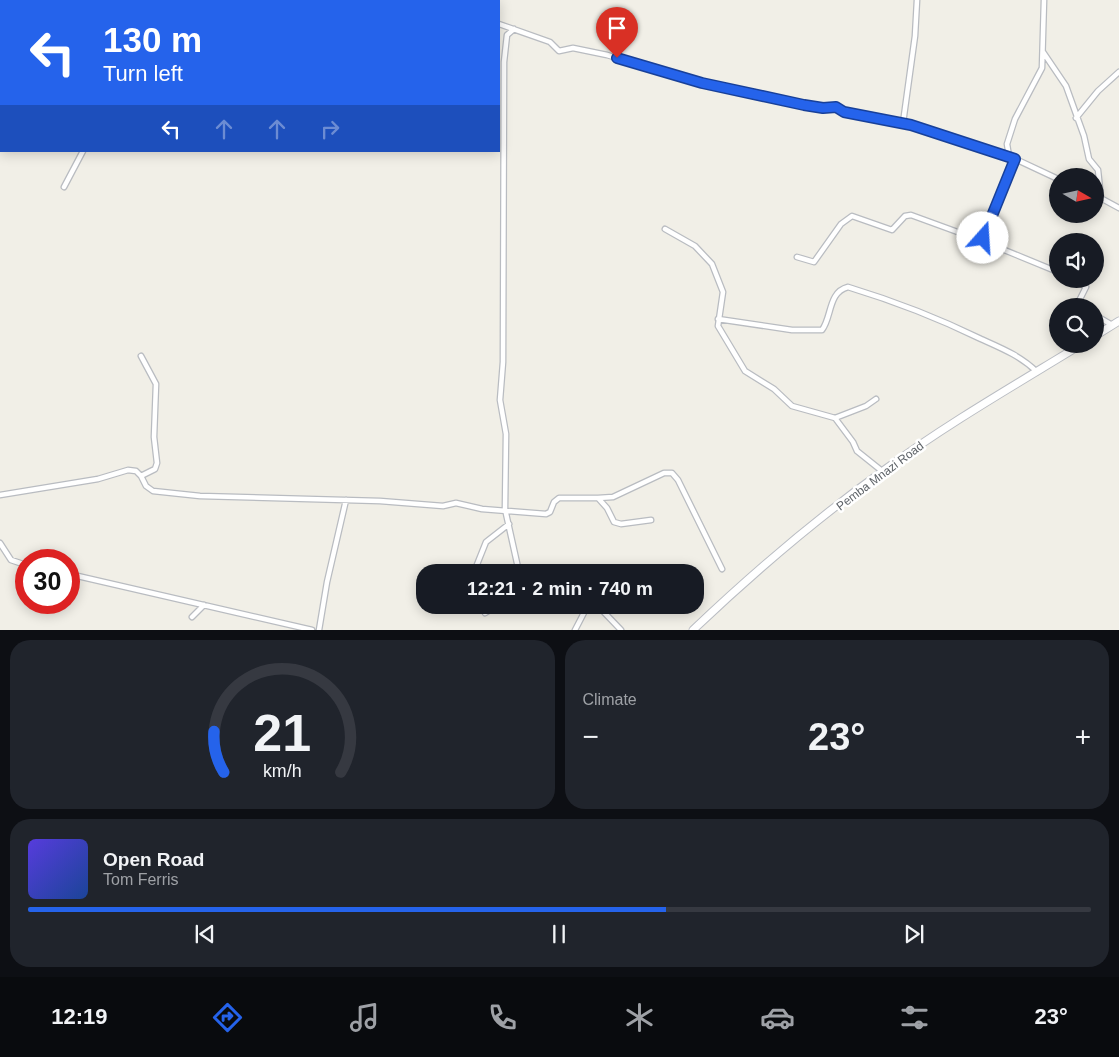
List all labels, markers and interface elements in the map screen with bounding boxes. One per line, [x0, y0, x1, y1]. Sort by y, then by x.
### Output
pin [596, 7, 638, 58]
icon: arrive [603, 14, 631, 42]
icon: left [20, 20, 85, 85]
text: 130 m [103, 20, 202, 59]
text: Turn left [103, 61, 183, 86]
icon: left [157, 115, 185, 143]
icon: ahead [210, 115, 238, 143]
icon: ahead [263, 115, 291, 143]
icon: right [316, 115, 344, 143]
north arrow [1049, 168, 1104, 222]
map controls [1049, 168, 1104, 353]
position arrow [956, 211, 1008, 263]
button: sound [1049, 233, 1104, 288]
button: search [1049, 298, 1104, 353]
street label: Pemba Mnazi Road [834, 439, 926, 513]
speed limit sign: 30 [15, 549, 80, 614]
text: 12:21 · 2 min · 740 m [467, 578, 653, 599]
text: Climate [583, 691, 637, 708]
text: 21 [253, 704, 311, 762]
text: 23° [808, 716, 865, 758]
text: − [583, 721, 599, 752]
text: + [1075, 721, 1091, 752]
text: km/h [263, 761, 302, 781]
text: Open Road [103, 849, 204, 870]
text: Tom Ferris [103, 871, 179, 888]
icon: previous [191, 920, 219, 948]
icon: pause [545, 920, 573, 948]
icon: next [900, 920, 928, 948]
icon: directions [210, 1000, 245, 1035]
icon: music [347, 1000, 382, 1035]
icon: phone [485, 1000, 520, 1035]
icon: climate [622, 1000, 657, 1035]
icon: car [760, 1000, 795, 1035]
icon: filters [897, 1000, 932, 1035]
text: 12:19 [51, 1004, 107, 1029]
text: 23° [1034, 1004, 1068, 1029]

